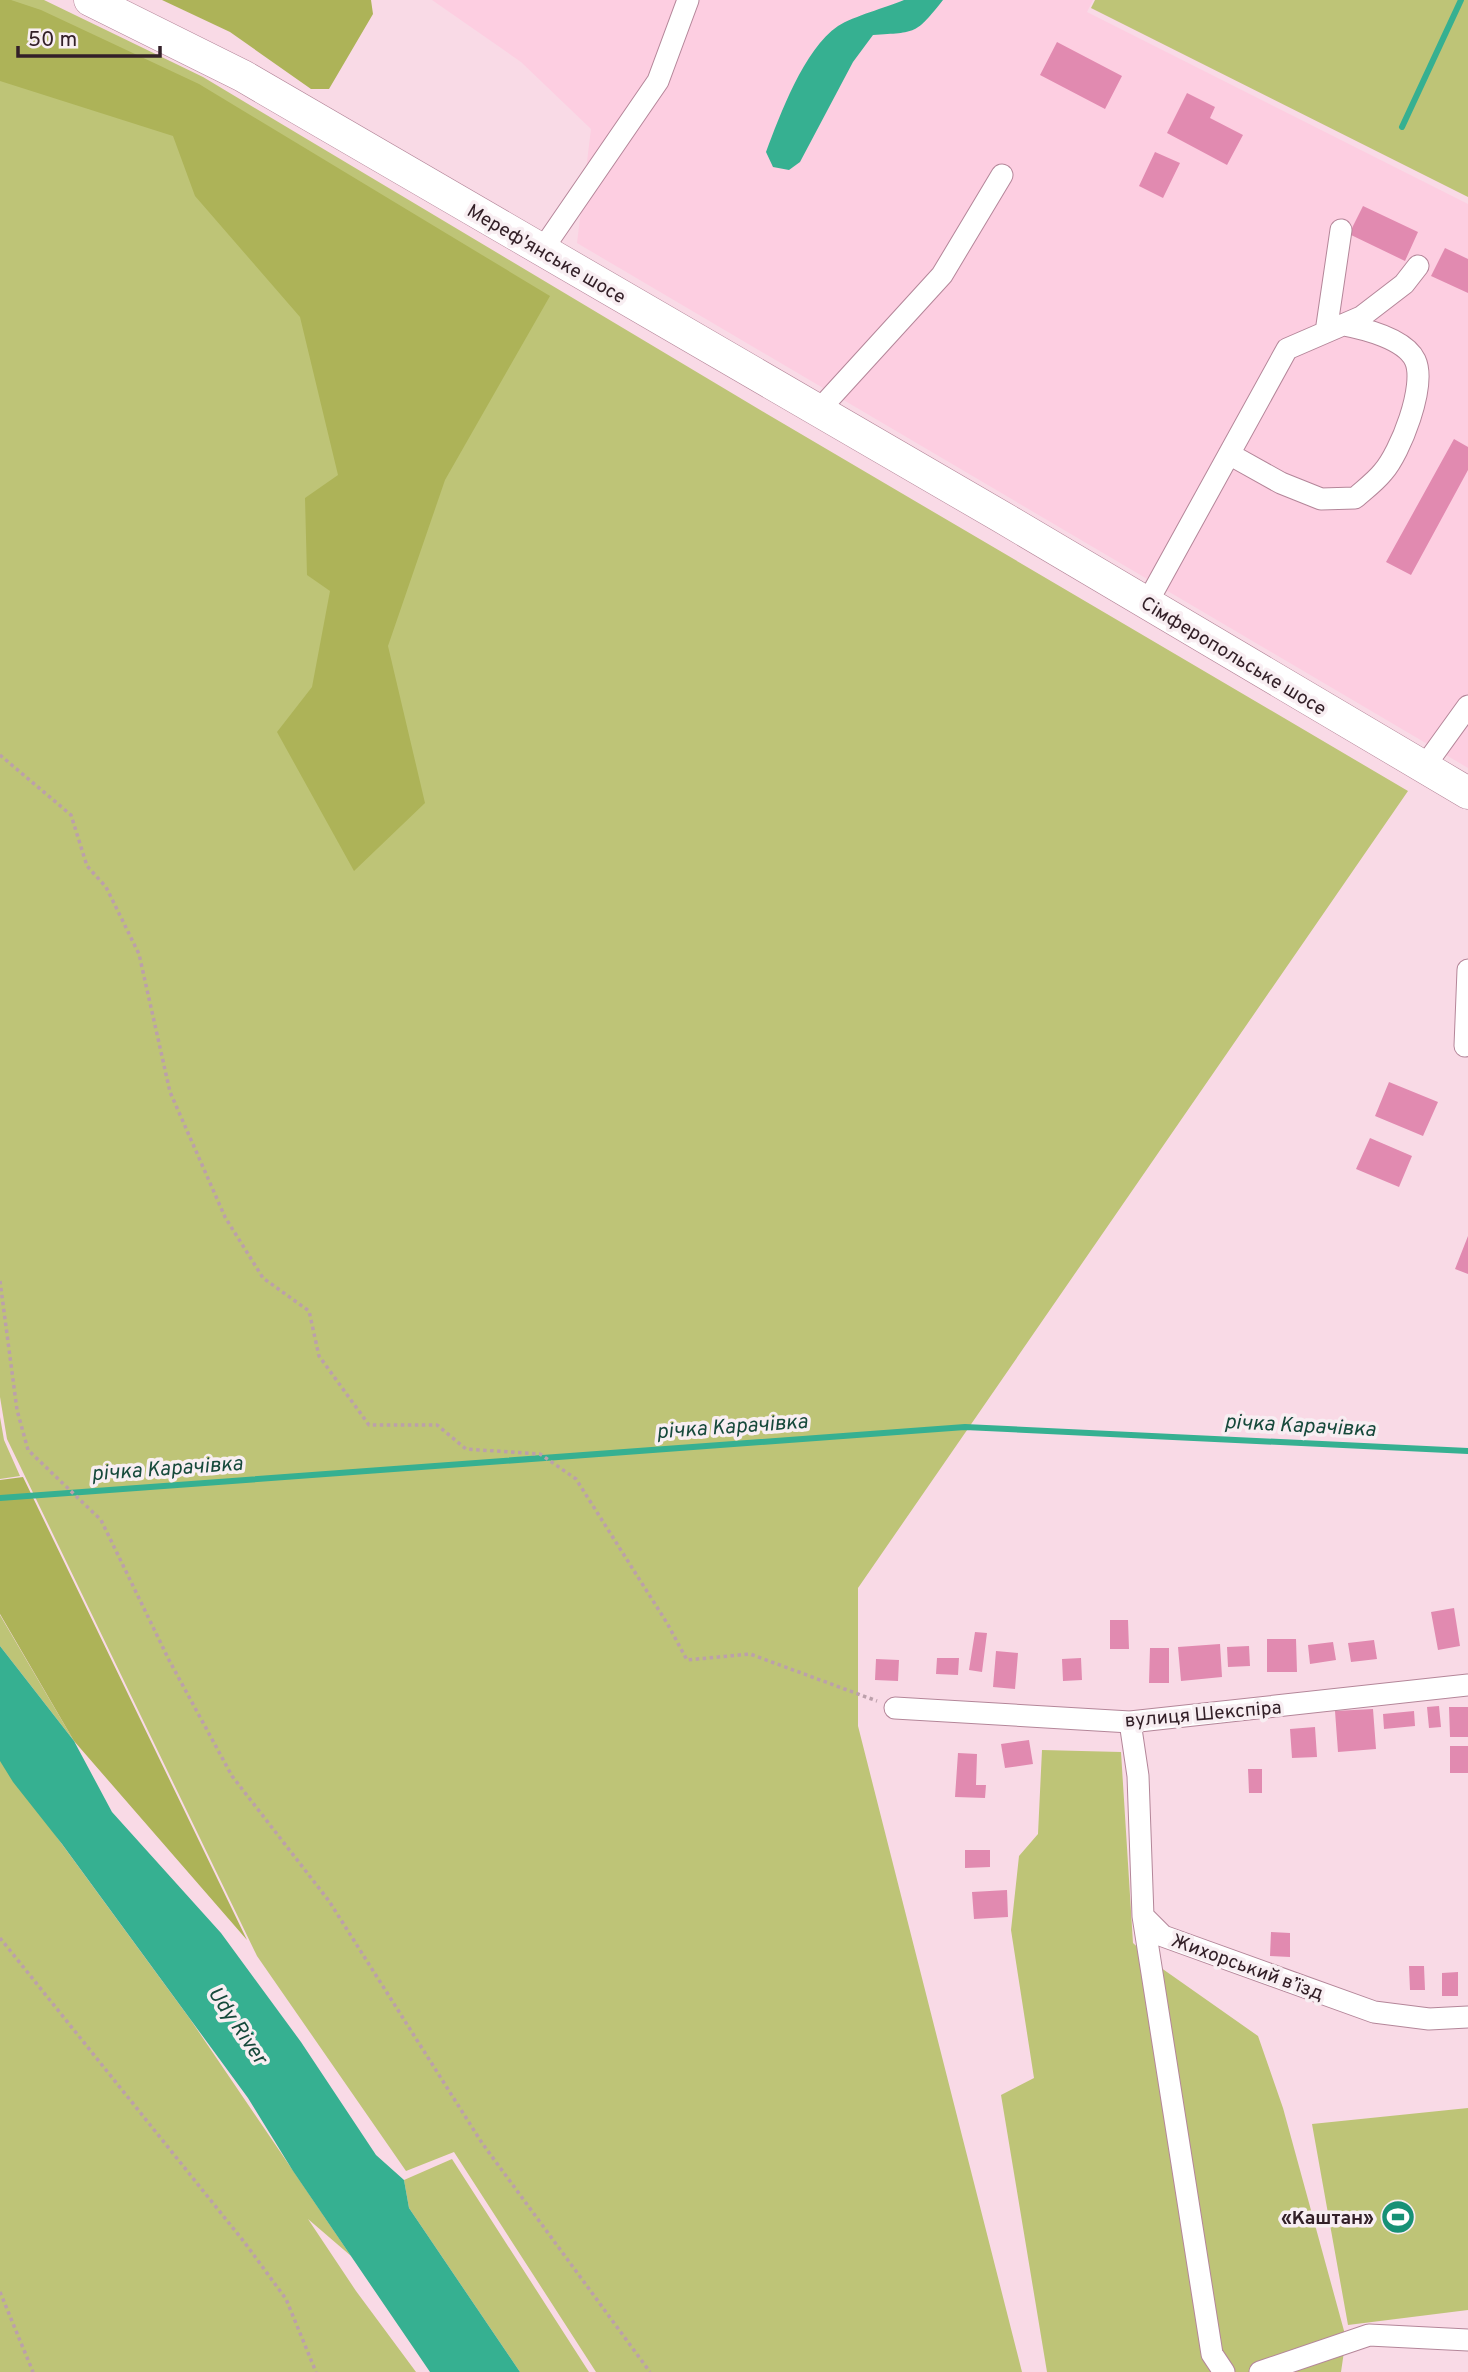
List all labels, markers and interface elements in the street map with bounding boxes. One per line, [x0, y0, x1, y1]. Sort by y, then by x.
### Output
scale bar [18, 14, 159, 58]
text: 50 m [28, 27, 77, 54]
street label: Мереф'янське шосе [462, 200, 630, 310]
street label: Сімферопольське шосе [1136, 592, 1330, 722]
water label: річка Карачівка [655, 1409, 809, 1446]
water label: річка Карачівка [1223, 1409, 1377, 1444]
water label: річка Карачівка [90, 1451, 244, 1488]
street label: вулиця Шекспіра [1124, 1696, 1283, 1734]
street label: Жихорський в’їзд [1168, 1929, 1327, 2007]
water label: Udy River [201, 1982, 274, 2072]
sports icon: «Каштан» [1379, 2198, 1417, 2236]
place label: «Каштан» [1281, 2207, 1374, 2231]

